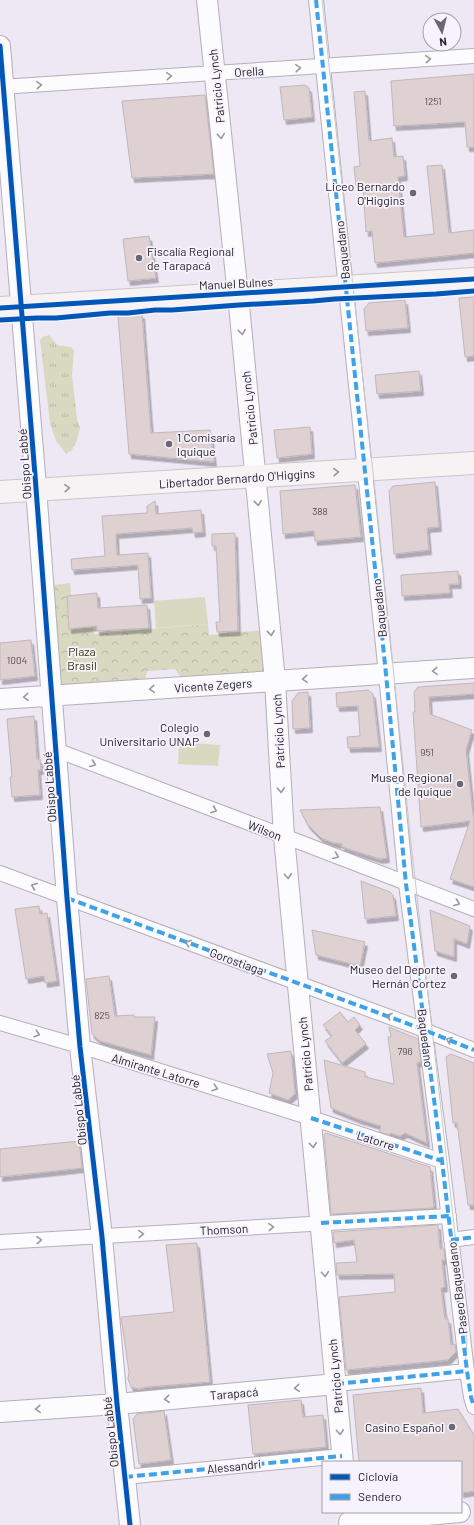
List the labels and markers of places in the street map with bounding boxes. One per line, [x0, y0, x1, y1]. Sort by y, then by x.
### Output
place label: Liceo Bernardo O'Higgins [325, 179, 405, 207]
marker: Liceo Bernardo O'Higgins [408, 188, 418, 198]
place label: Fiscalía Regional de Tarapacá [147, 244, 234, 272]
marker: Fiscalía Regional de Tarapacá [134, 253, 144, 263]
place label: 1 Comisaría Iquique [177, 430, 235, 458]
marker: 1 Comisaría Iquique [164, 439, 174, 449]
place label: Colegio Universitario UNAP [99, 720, 199, 748]
marker: Colegio Universitario UNAP [202, 729, 212, 739]
place label: Museo Regional de Iquique [371, 770, 452, 798]
marker: Museo Regional de Iquique [455, 779, 465, 789]
place label: Museo del Deporte Hernán Cortez [350, 962, 446, 990]
marker: Museo del Deporte Hernán Cortez [449, 971, 459, 981]
place label: Casino Español [365, 1420, 444, 1434]
marker: Casino Español [447, 1422, 457, 1432]

